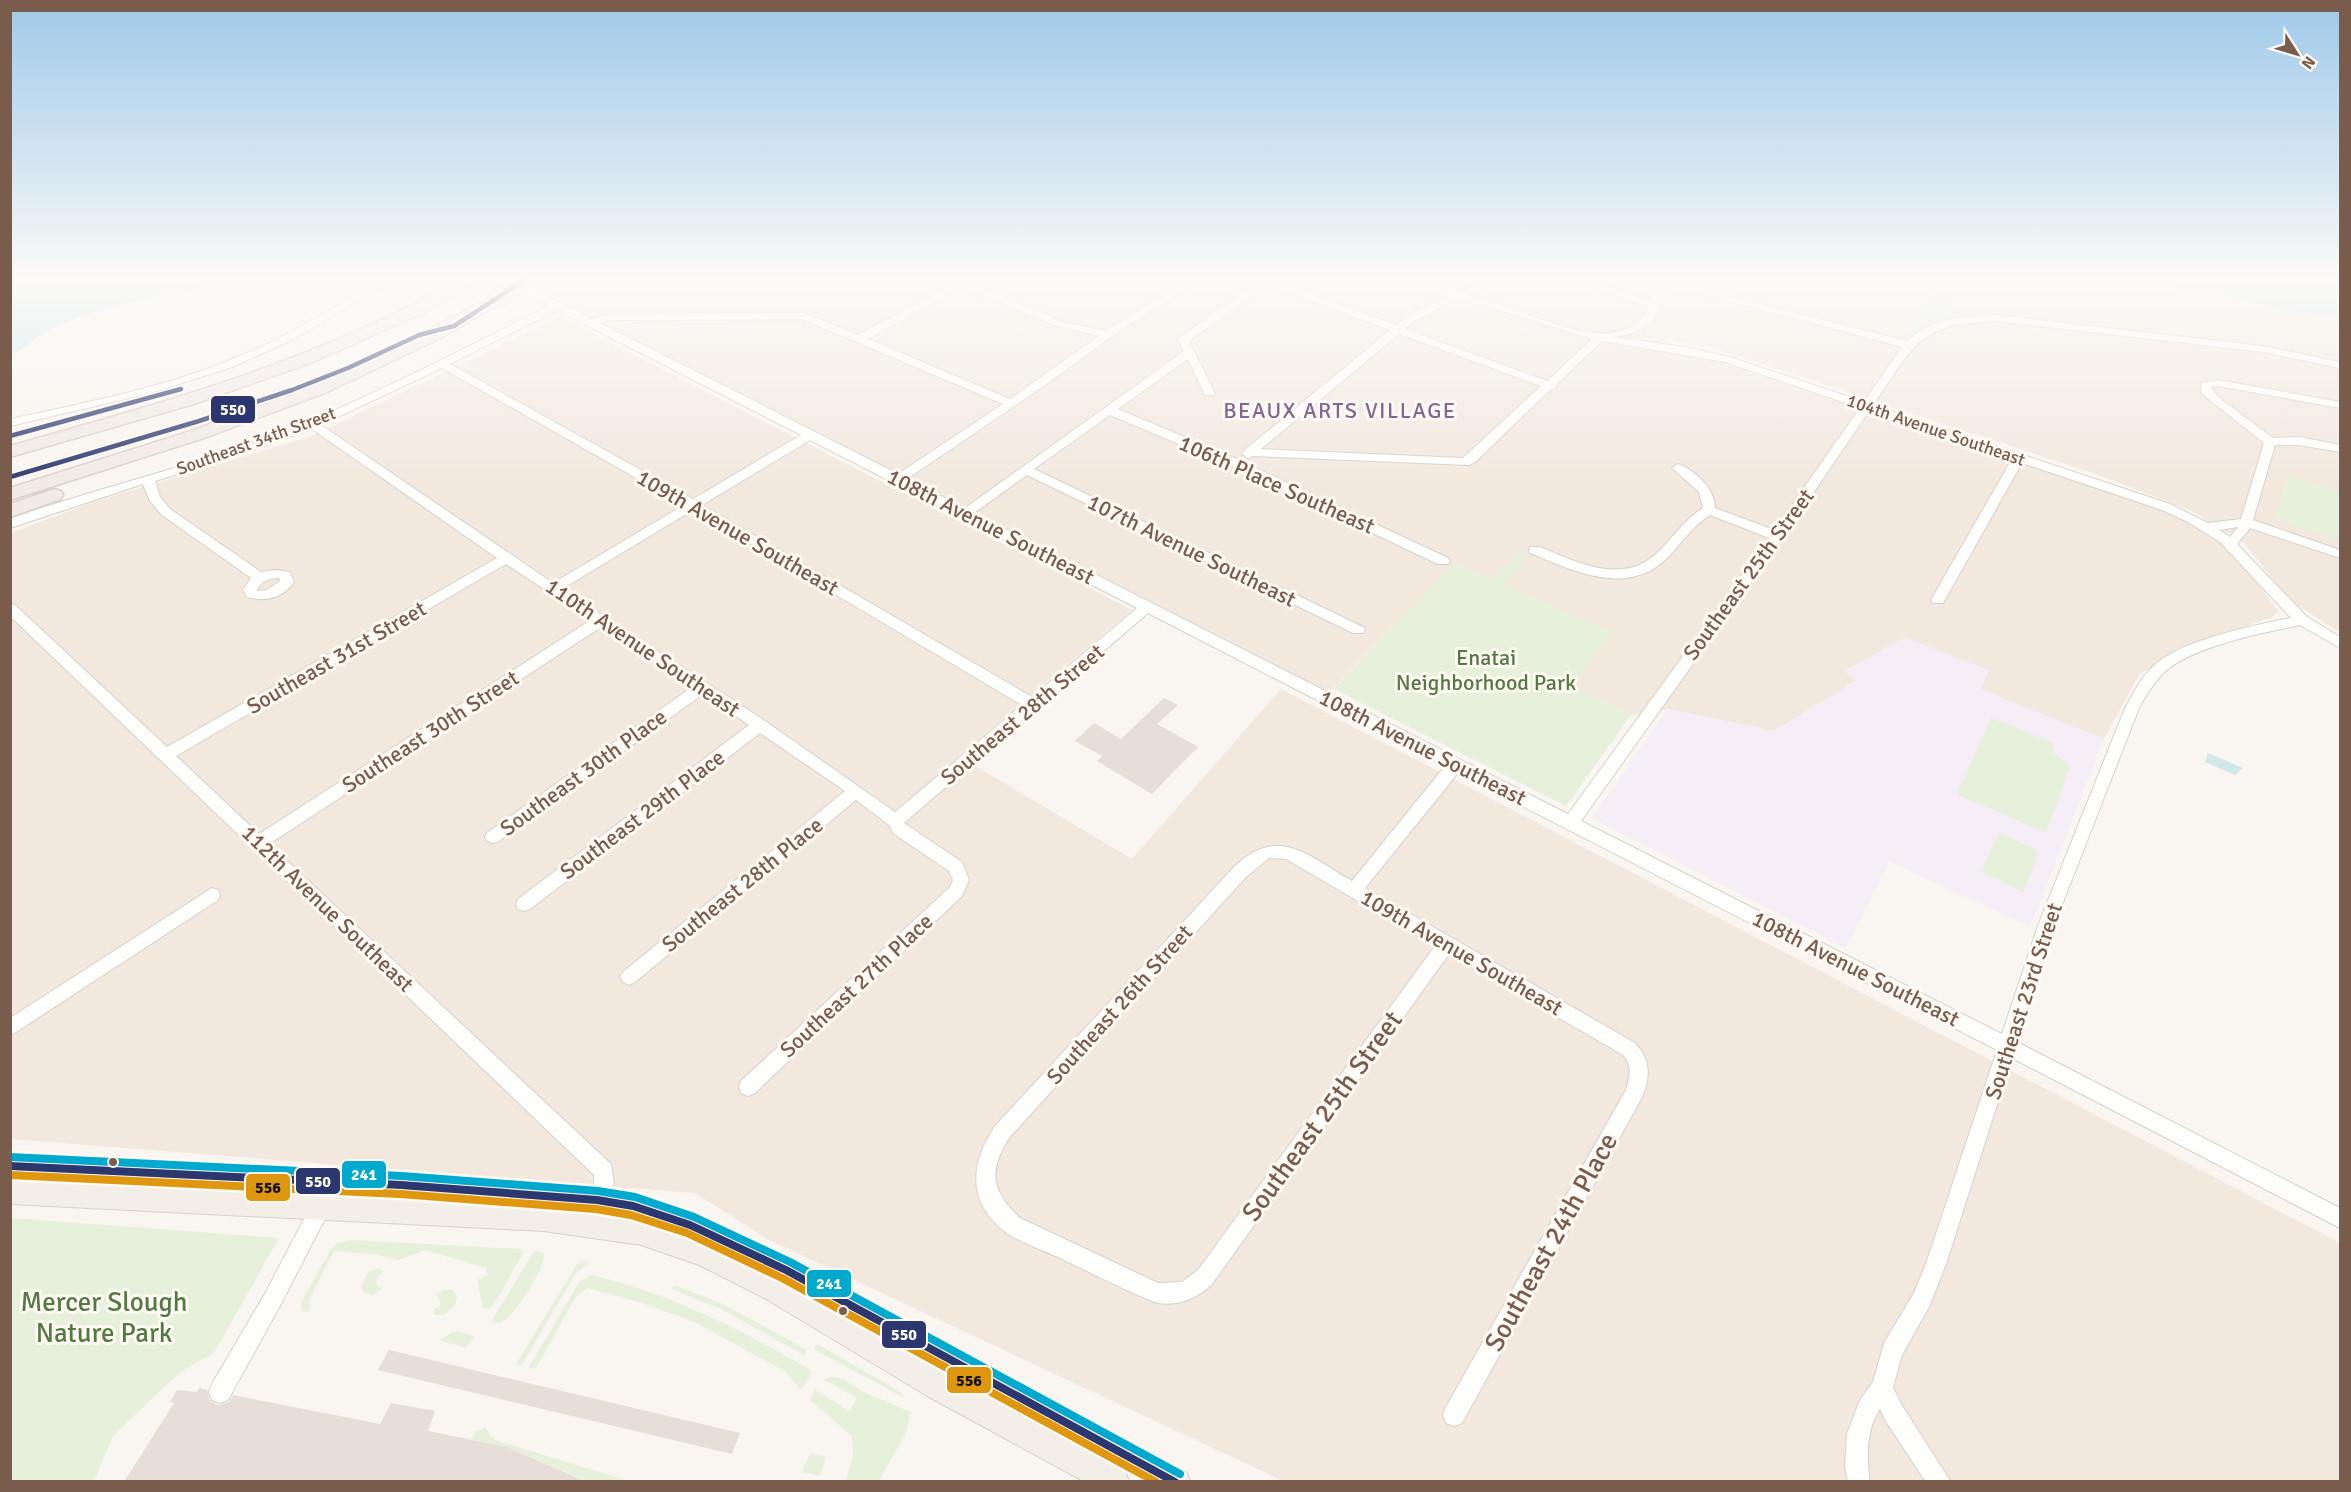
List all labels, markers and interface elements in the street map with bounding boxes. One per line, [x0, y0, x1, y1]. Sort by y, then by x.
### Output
north arrow [2267, 24, 2327, 84]
text: N [2297, 52, 2320, 73]
street label: 104th Avenue Southeast [1844, 389, 2028, 471]
line badge: 550 [210, 395, 256, 424]
district label: BEAUX ARTS VILLAGE [1223, 397, 1457, 424]
text: 550 [220, 400, 246, 420]
street label: Southeast 34th Street [173, 402, 339, 480]
street label: 106th Place Southeast [1175, 429, 1379, 540]
street label: 108th Avenue Southeast [883, 463, 1099, 591]
street label: 109th Avenue Southeast [632, 464, 844, 601]
street label: Southeast 25th Street [1677, 483, 1820, 665]
street label: 107th Avenue Southeast [1083, 488, 1301, 613]
street label: 110th Avenue Southeast [540, 572, 745, 723]
street label: Southeast 31st Street [242, 595, 431, 720]
street label: Southeast 28th Street [935, 638, 1110, 791]
park label: Enatai Neighborhood Park [1396, 644, 1576, 696]
street label: Southeast 30th Street [337, 664, 524, 799]
street label: 108th Avenue Southeast [1315, 684, 1531, 812]
street label: Southeast 30th Place [495, 703, 672, 842]
street label: Southeast 29th Place [555, 744, 730, 885]
street label: Southeast 28th Place [656, 811, 828, 958]
street label: 112th Avenue Southeast [236, 819, 419, 998]
street label: 109th Avenue Southeast [1356, 884, 1568, 1021]
street label: Southeast 23rd Street [1979, 899, 2068, 1103]
street label: 108th Avenue Southeast [1748, 905, 1964, 1033]
street label: Southeast 27th Place [774, 908, 938, 1063]
street label: Southeast 26th Street [1041, 919, 1198, 1090]
street label: Southeast 25th Street [1235, 1005, 1410, 1228]
street label: Southeast 24th Place [1478, 1127, 1625, 1357]
unlabelled marker [107, 1156, 119, 1168]
line badge: 241 [341, 1160, 387, 1189]
text: 241 [351, 1165, 377, 1185]
line badge: 550 [295, 1167, 341, 1195]
text: 550 [305, 1172, 331, 1192]
line badge: 556 [245, 1173, 291, 1202]
text: 556 [255, 1178, 281, 1198]
line badge: 241 [806, 1269, 852, 1298]
text: 241 [816, 1274, 842, 1294]
park label: Mercer Slough Nature Park [20, 1286, 188, 1350]
unlabelled marker [837, 1305, 849, 1317]
line badge: 550 [881, 1320, 927, 1349]
text: 550 [891, 1325, 917, 1345]
line badge: 556 [946, 1366, 992, 1394]
text: 556 [956, 1371, 982, 1391]

